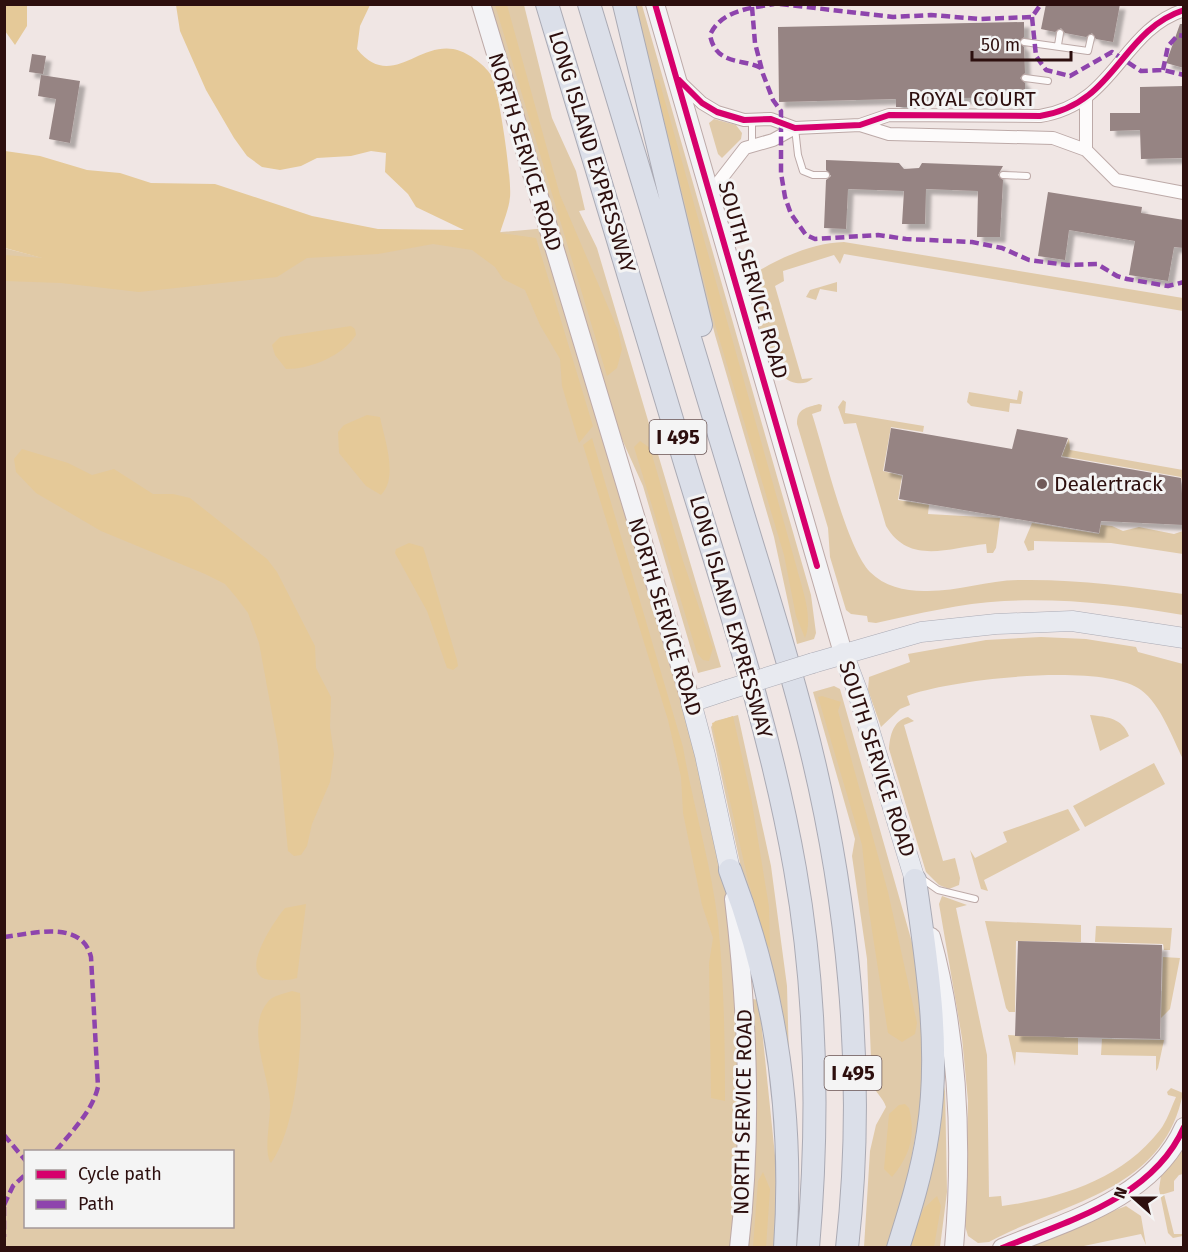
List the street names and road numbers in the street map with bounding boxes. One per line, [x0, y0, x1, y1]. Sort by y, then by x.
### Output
street label: LONG ISLAND EXPRESSWAY [543, 28, 641, 277]
street label: NORTH SERVICE ROAD [482, 50, 568, 254]
street label: ROYAL COURT [908, 86, 1036, 112]
street label: SOUTH SERVICE ROAD [712, 178, 794, 382]
road number: I 495 [650, 420, 706, 454]
street label: LONG ISLAND EXPRESSWAY [684, 492, 778, 742]
street label: NORTH SERVICE ROAD [622, 515, 708, 719]
street label: SOUTH SERVICE ROAD [833, 658, 921, 860]
street label: NORTH SERVICE ROAD [728, 1009, 758, 1215]
road number: I 495 [824, 1056, 882, 1090]

